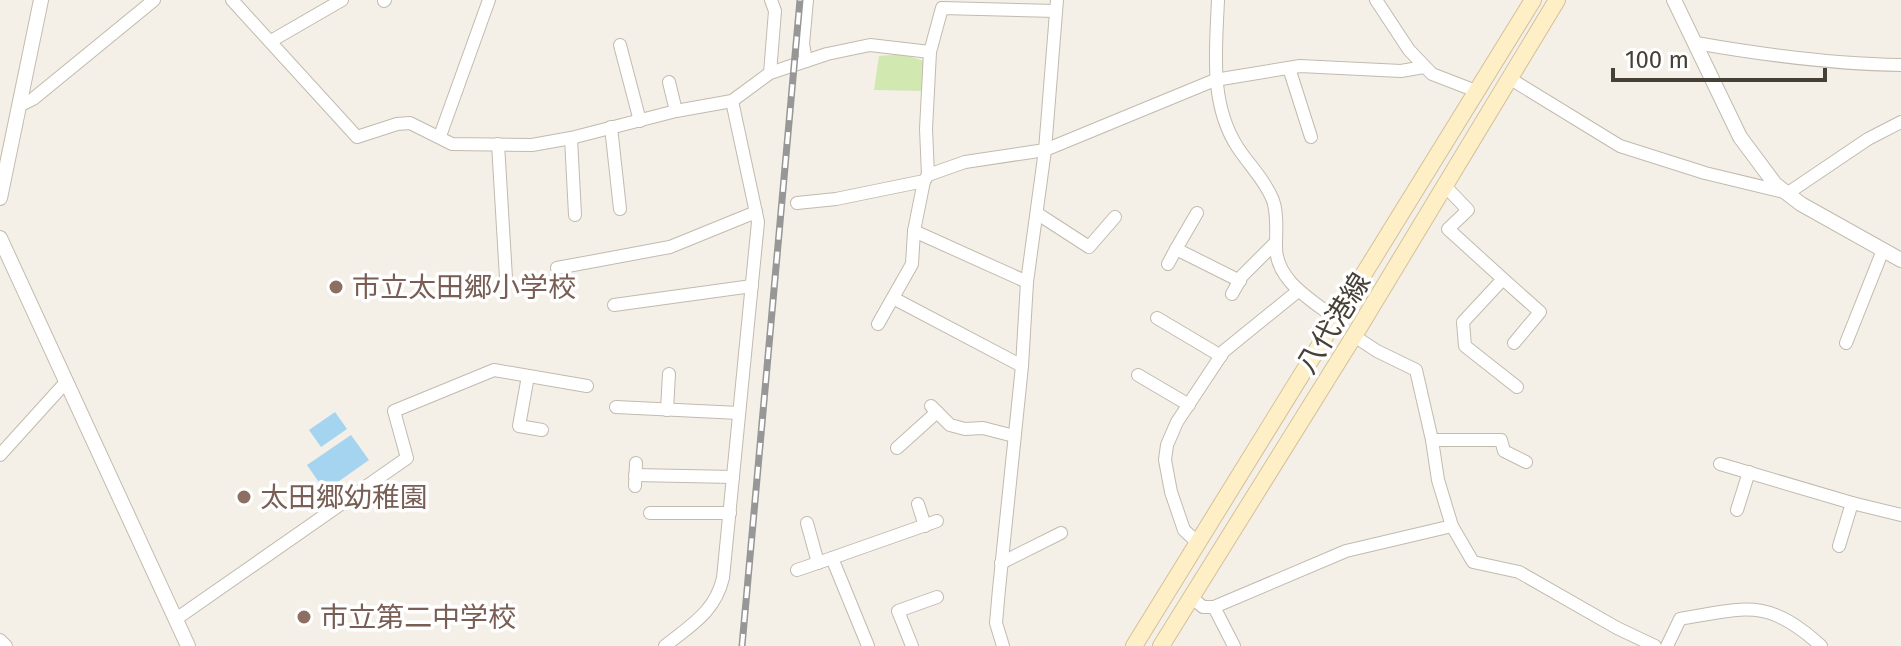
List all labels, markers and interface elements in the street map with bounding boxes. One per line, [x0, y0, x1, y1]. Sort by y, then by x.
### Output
scale bar [1613, 32, 1825, 82]
text: 100 m [1625, 46, 1689, 74]
street label: 八代港線 [1290, 267, 1377, 380]
place label: 市立太田郷小学校 [352, 271, 576, 304]
marker: 市立太田郷小学校 [327, 278, 345, 296]
place label: 太田郷幼稚園 [260, 481, 428, 514]
marker: 太田郷幼稚園 [235, 488, 253, 506]
place label: 市立第二中学校 [320, 601, 516, 634]
marker: 市立第二中学校 [295, 608, 313, 626]

